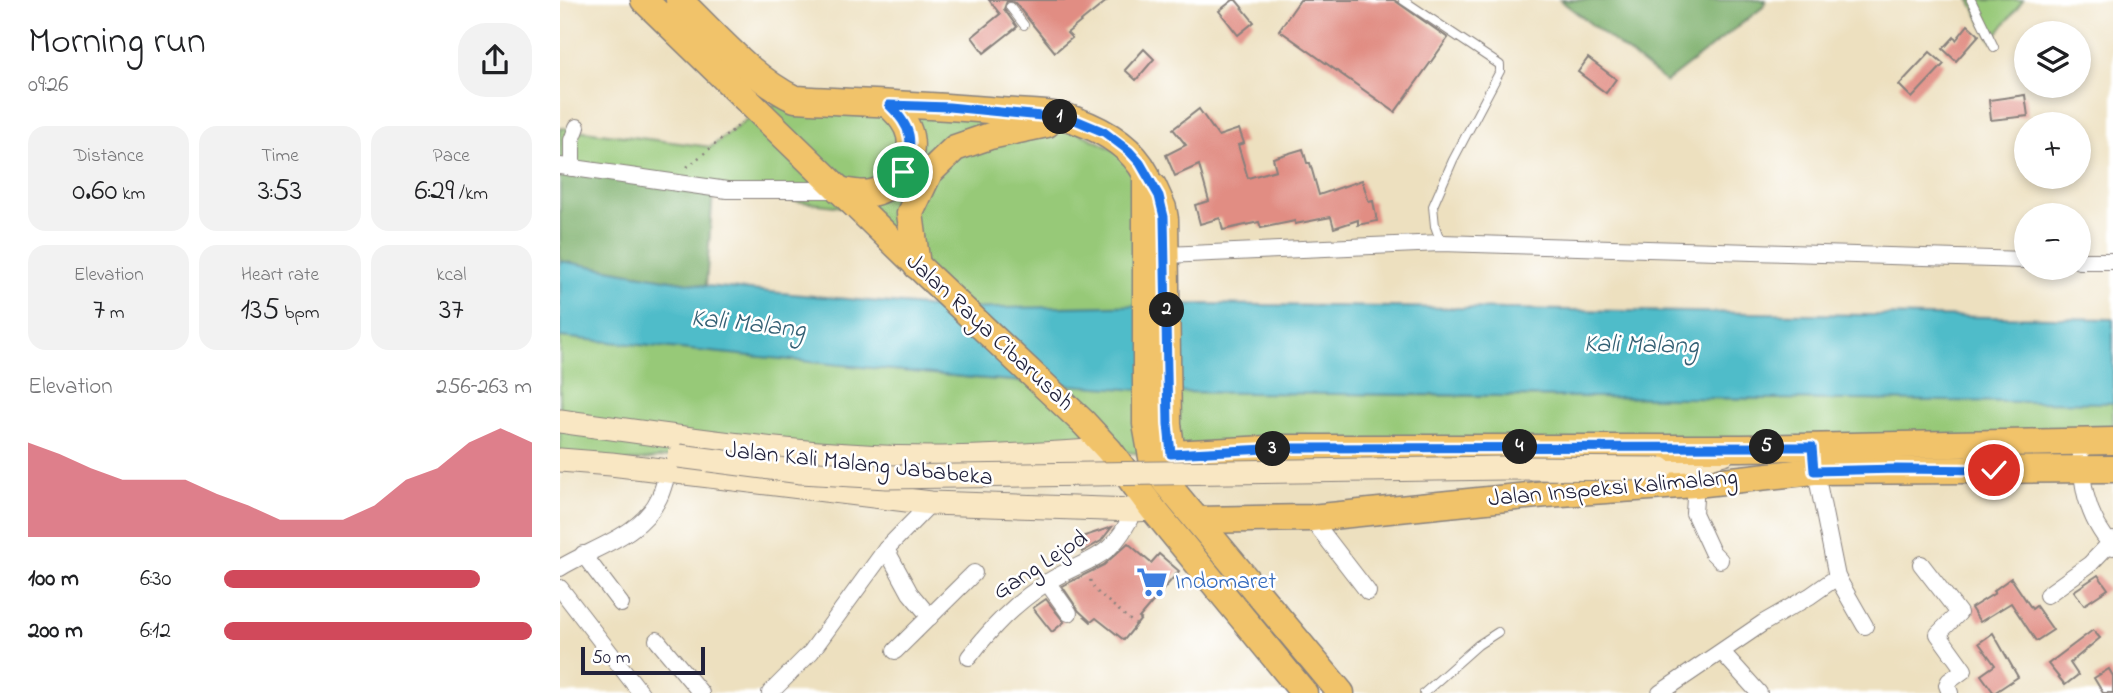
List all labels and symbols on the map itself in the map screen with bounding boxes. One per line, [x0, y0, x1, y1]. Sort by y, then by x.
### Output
pin: 1 [1042, 100, 1078, 134]
pin [873, 142, 933, 202]
street label: Jalan Raya Cibarusah [896, 246, 1081, 421]
pin: 2 [1150, 292, 1184, 328]
water label: Kali Malang [689, 300, 808, 350]
water label: Kali Malang [1583, 326, 1700, 366]
pin: 4 [1502, 430, 1538, 464]
pin: 5 [1750, 430, 1784, 464]
pin: 3 [1256, 432, 1290, 466]
street label: Jalan Kali Malang Jababeka [724, 434, 994, 496]
pin [1964, 440, 2024, 500]
street label: Jalan Inspeksi Kalimalang [1487, 461, 1739, 517]
street label: Gang Lejod [987, 522, 1096, 610]
supermarket icon: Indomaret [1135, 565, 1169, 599]
place label: Indomaret [1175, 565, 1276, 600]
scale bar [581, 644, 705, 676]

